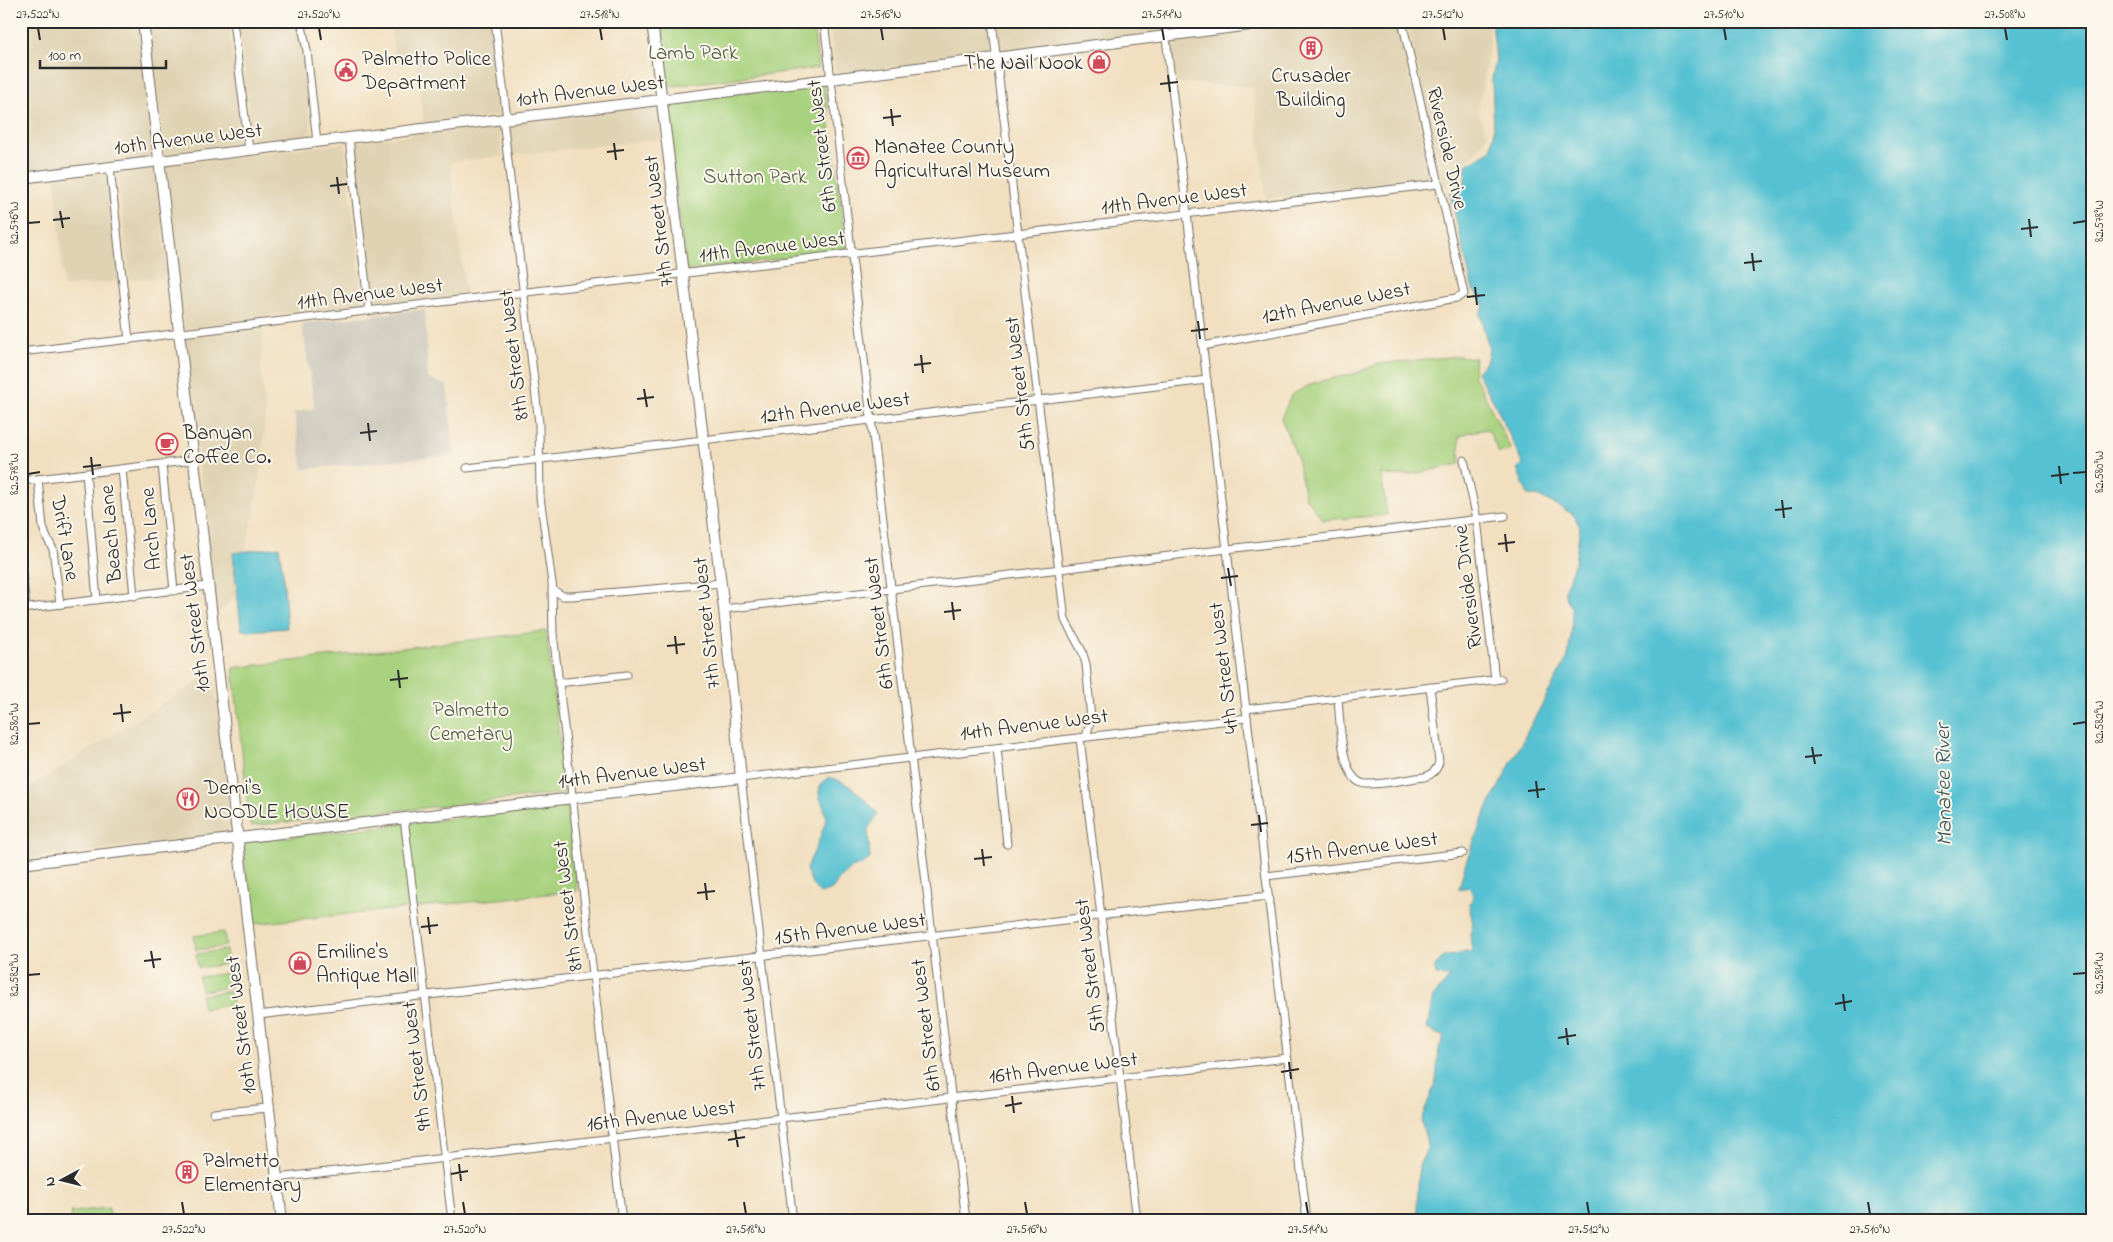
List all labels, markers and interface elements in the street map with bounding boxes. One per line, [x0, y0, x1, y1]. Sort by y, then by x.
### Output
text: 27.522°N [16, 6, 60, 24]
text: 27.520°N [298, 6, 340, 24]
text: 27.518°N [580, 6, 620, 24]
text: 27.516°N [861, 6, 901, 24]
text: 27.514°N [1142, 6, 1182, 24]
text: 27.512°N [1422, 6, 1464, 24]
text: 27.510°N [1704, 6, 1744, 24]
text: 27.508°N [1984, 6, 2026, 24]
building icon: Crusader Building [1299, 36, 1323, 60]
scale bar [40, 38, 166, 70]
park label: Lamb Park [648, 39, 739, 69]
text: 100 m [48, 45, 81, 67]
place label: Palmetto Police Department [361, 45, 492, 99]
place label: The Nail Nook [964, 49, 1084, 79]
shop icon: The Nail Nook [1087, 50, 1111, 74]
public building icon: Palmetto Police Department [334, 58, 358, 82]
place label: Crusader Building [1271, 62, 1351, 118]
street label: 10th Avenue West [514, 68, 666, 116]
street label: 6th Street West [800, 78, 846, 214]
street label: Riverside Drive [1417, 84, 1475, 213]
street label: 10th Avenue West [112, 116, 264, 164]
place label: Manatee County Agricultural Museum [874, 133, 1050, 189]
museum icon: Manatee County Agricultural Museum [846, 146, 870, 170]
street label: 7th Street West [637, 153, 683, 288]
park label: Sutton Park [703, 163, 808, 193]
street label: 11th Avenue West [1099, 176, 1249, 224]
text: 82.578°W [2091, 200, 2109, 242]
text: 82.576°W [6, 202, 24, 244]
street label: 11th Avenue West [697, 224, 847, 272]
street label: 11th Avenue West [295, 271, 445, 319]
street label: 12th Avenue West [1259, 275, 1413, 333]
street label: 8th Street West [492, 288, 538, 422]
street label: 5th Street West [998, 314, 1044, 453]
street label: 12th Avenue West [759, 385, 912, 433]
place label: Banyan Coffee Co. [182, 419, 271, 473]
cafe icon: Banyan Coffee Co. [155, 432, 179, 456]
text: 82.580°W [2091, 451, 2109, 493]
text: 82.578°W [6, 453, 24, 495]
street label: Beach Lane [93, 483, 131, 585]
street label: Arch Lane [133, 486, 171, 571]
street label: Drift Lane [42, 493, 86, 584]
street label: Riverside Drive [1446, 522, 1491, 651]
street label: 10th Street West [173, 552, 219, 694]
street label: 7th Street West [686, 555, 730, 690]
street label: 6th Street West [857, 555, 903, 691]
street label: 4th Street West [1202, 600, 1248, 735]
park label: Palmetto Cemetary [429, 696, 513, 752]
text: 82.582°W [2091, 701, 2109, 743]
street label: 14th Avenue West [958, 702, 1110, 750]
text: 82.580°W [6, 703, 24, 745]
water label: Manatee River [1928, 720, 1962, 846]
street label: 14th Avenue West [556, 750, 708, 798]
place label: Demi's NOODLE HOUSE [203, 774, 349, 828]
restaurant icon: Demi's NOODLE HOUSE [176, 787, 200, 811]
street label: 15th Avenue West [1285, 825, 1440, 873]
street label: 8th Street West [546, 839, 592, 973]
street label: 5th Street West [1068, 896, 1114, 1035]
street label: 15th Avenue West [773, 906, 928, 954]
place label: Emiline's Antique Mall [316, 938, 417, 992]
shop icon: Emiline's Antique Mall [288, 951, 312, 975]
text: 82.584°W [2091, 952, 2109, 994]
text: 82.582°W [6, 954, 24, 996]
street label: 10th Street West [219, 954, 265, 1096]
street label: 7th Street West [730, 957, 776, 1092]
street label: 6th Street West [904, 957, 950, 1093]
street label: 9th Street West [395, 999, 441, 1132]
street label: 16th Avenue West [987, 1045, 1139, 1093]
street label: 16th Avenue West [585, 1093, 737, 1141]
place label: Palmetto Elementary [203, 1147, 301, 1203]
north arrow [38, 1154, 88, 1204]
building icon: Palmetto Elementary [175, 1160, 199, 1184]
text: N [40, 1175, 62, 1187]
text: 27.522°N [162, 1221, 206, 1239]
text: 27.520°N [444, 1221, 486, 1239]
text: 27.518°N [726, 1221, 766, 1239]
text: 27.516°N [1007, 1221, 1047, 1239]
text: 27.514°N [1288, 1221, 1328, 1239]
text: 27.512°N [1568, 1221, 1610, 1239]
text: 27.510°N [1850, 1221, 1890, 1239]

